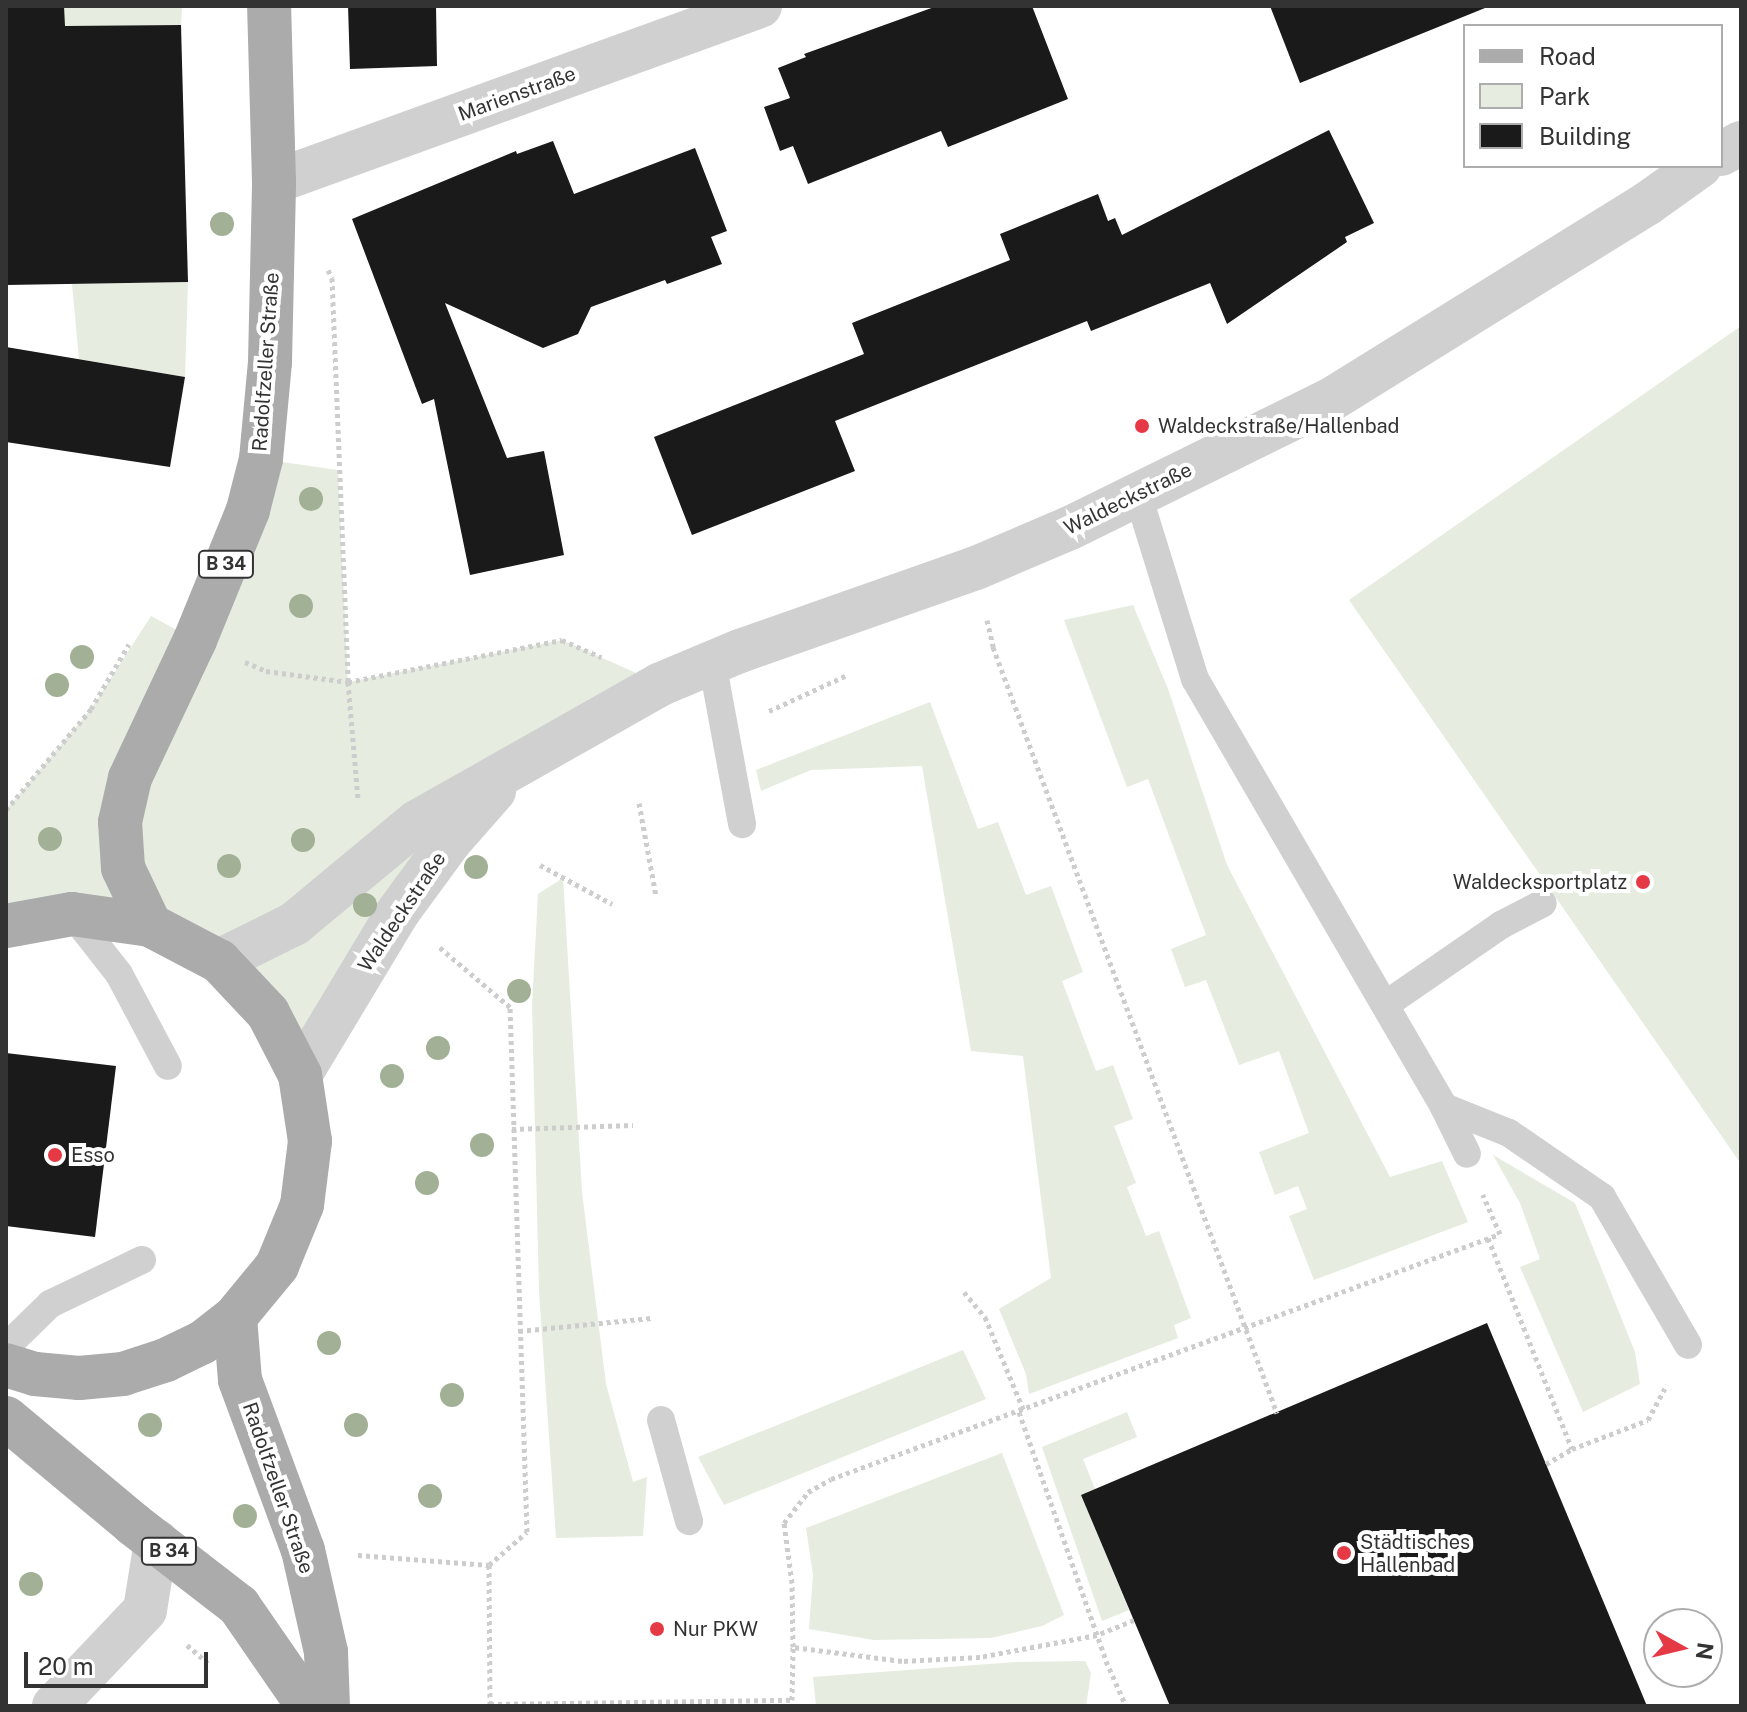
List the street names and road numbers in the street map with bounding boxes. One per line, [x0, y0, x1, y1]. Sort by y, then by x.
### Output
street label: Marienstraße [455, 62, 579, 126]
street label: Radolfzeller Straße [248, 272, 284, 452]
street label: Waldeckstraße [1060, 458, 1196, 540]
road number: B 34 [196, 550, 256, 578]
street label: Waldeckstraße [353, 848, 451, 976]
street label: Radolfzeller Straße [237, 1399, 319, 1577]
road number: B 34 [139, 1537, 199, 1565]

